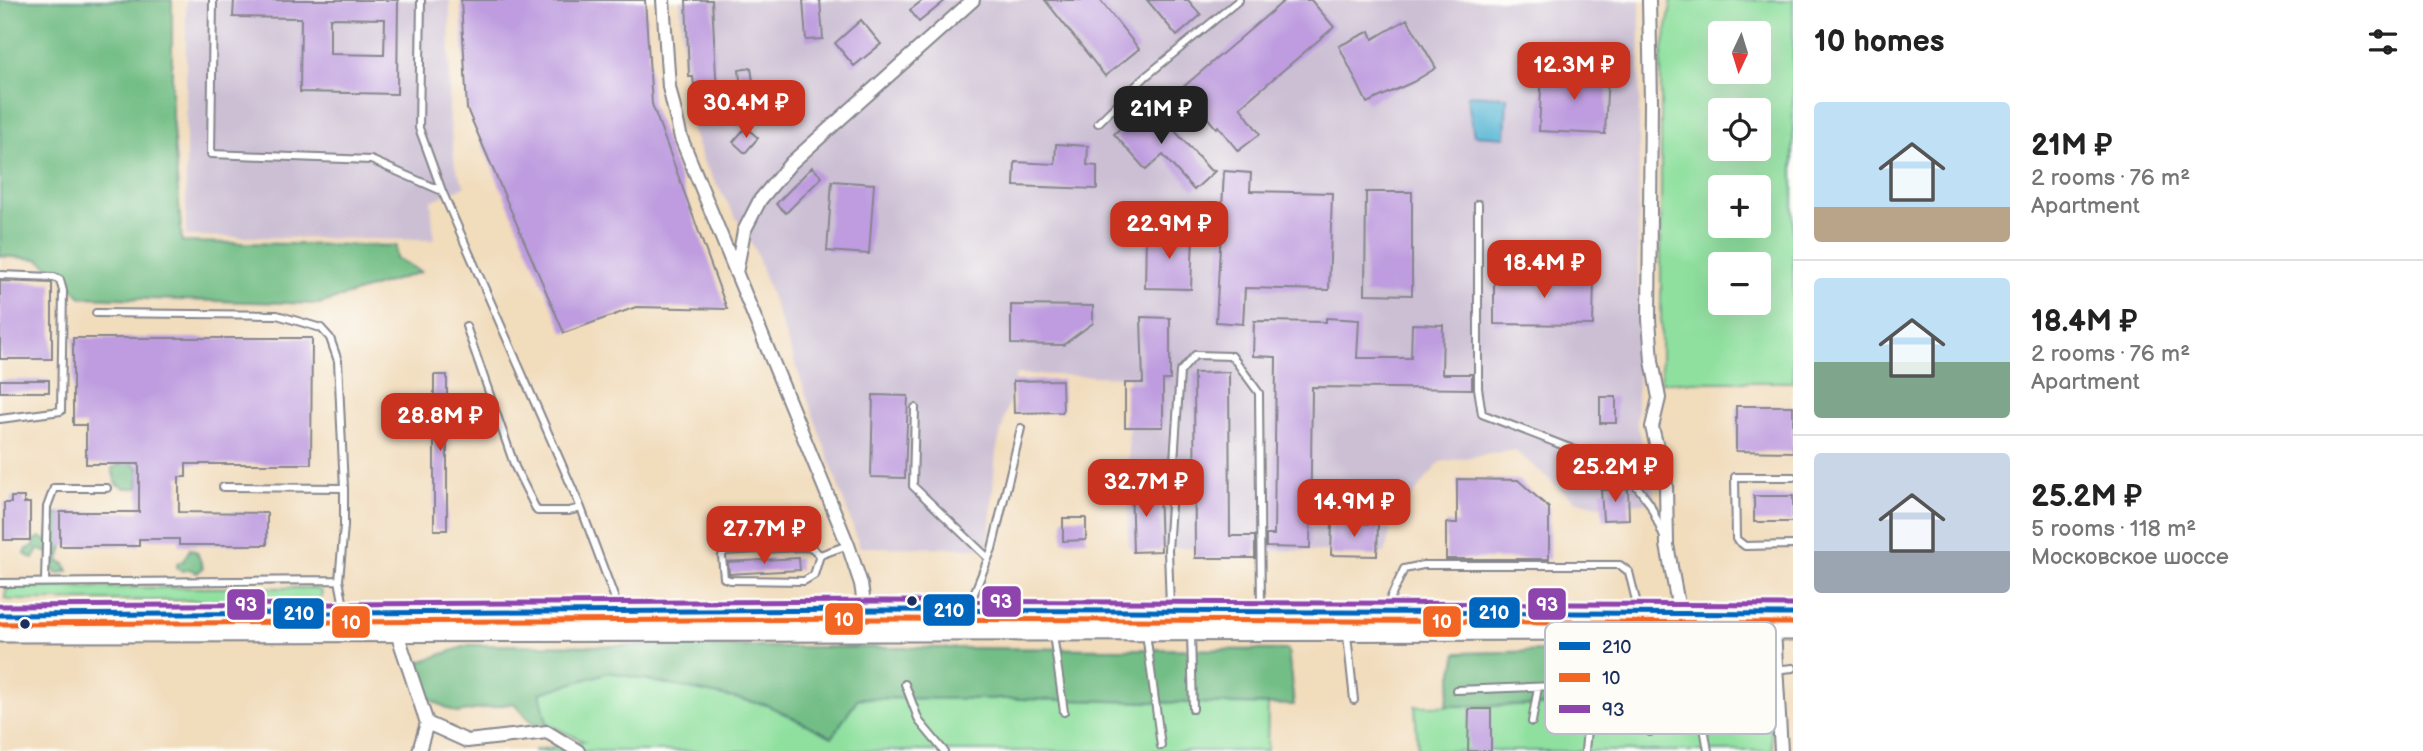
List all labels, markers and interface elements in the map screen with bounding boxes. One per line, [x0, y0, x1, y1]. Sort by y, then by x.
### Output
north arrow [1708, 21, 1771, 84]
map controls [1708, 21, 1771, 315]
icon: filters [2364, 23, 2402, 61]
text: 10 homes [1814, 24, 1945, 60]
pin: 12.3M ₽ [1509, 42, 1639, 102]
text: 12.3M ₽ [1533, 51, 1615, 79]
pin: 30.4M ₽ [681, 80, 811, 140]
pin: 21M ₽ [1112, 86, 1210, 146]
text: 30.4M ₽ [703, 89, 789, 117]
text: 21M ₽ [1130, 95, 1192, 123]
button: locate [1708, 98, 1771, 161]
text: 21M ₽ [2031, 128, 2112, 164]
icon: home [1870, 130, 1954, 214]
text: 2 rooms · 76 m² [2031, 164, 2190, 192]
button: + [1708, 175, 1771, 238]
text: Apartment [2031, 192, 2140, 220]
pin: 22.9M ₽ [1104, 202, 1234, 261]
text: 22.9M ₽ [1126, 210, 1212, 238]
pin: 18.4M ₽ [1479, 240, 1609, 300]
text: 18.4M ₽ [1503, 249, 1585, 277]
button: − [1708, 252, 1771, 315]
text: 18.4M ₽ [2031, 304, 2137, 340]
icon: home [1870, 306, 1954, 390]
text: 2 rooms · 76 m² [2031, 340, 2190, 368]
text: Apartment [2031, 368, 2140, 396]
pin: 28.8M ₽ [375, 393, 505, 453]
text: 28.8M ₽ [397, 402, 483, 430]
pin: 25.2M ₽ [1550, 444, 1680, 504]
text: 25.2M ₽ [1572, 453, 1658, 481]
pin: 32.7M ₽ [1081, 460, 1211, 519]
text: 32.7M ₽ [1104, 468, 1188, 496]
text: 25.2M ₽ [2031, 479, 2142, 515]
pin: 14.9M ₽ [1289, 480, 1419, 539]
icon: home [1870, 481, 1954, 565]
text: 14.9M ₽ [1313, 488, 1395, 516]
pin: 27.7M ₽ [699, 506, 829, 566]
text: 27.7M ₽ [722, 515, 806, 543]
text: 5 rooms · 118 m² [2031, 515, 2196, 543]
text: Московское шоссе [2031, 543, 2229, 571]
line badge: 93 [981, 585, 1022, 618]
line badge: 93 [1527, 587, 1567, 621]
line badge: 93 [226, 588, 266, 621]
text: 93 [990, 591, 1012, 614]
line badge: 210 [922, 593, 976, 627]
text: 93 [235, 594, 257, 617]
unlabelled marker [905, 594, 919, 608]
text: 93 [1536, 594, 1558, 617]
line badge: 210 [1468, 596, 1521, 629]
line badge: 210 [272, 597, 325, 630]
text: 210 [934, 600, 964, 623]
line badge: 10 [824, 602, 864, 636]
text: 210 [1479, 602, 1509, 625]
text: 210 [284, 603, 314, 626]
line badge: 10 [331, 605, 371, 639]
line badge: 10 [1422, 605, 1462, 638]
text: 10 [834, 609, 854, 632]
text: 10 [1432, 611, 1452, 634]
text: 10 [341, 612, 361, 635]
unlabelled marker [18, 617, 32, 631]
legend [1545, 622, 1776, 734]
text: 210 [1602, 636, 1631, 659]
text: 10 [1602, 667, 1621, 690]
text: 93 [1602, 699, 1625, 722]

